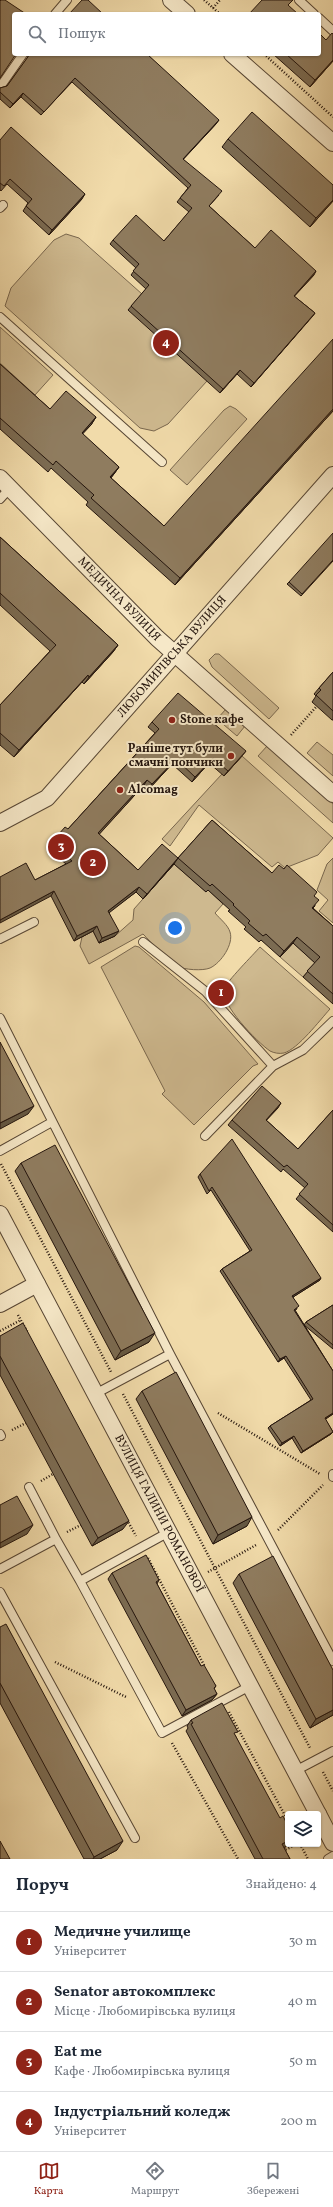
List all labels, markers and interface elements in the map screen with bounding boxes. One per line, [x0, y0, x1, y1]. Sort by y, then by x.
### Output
search box [12, 12, 321, 56]
icon: search [26, 23, 48, 45]
text: Пошук [58, 24, 106, 45]
pin: 4 [153, 328, 179, 358]
street label: МЕДИЧНА ВУЛИЦЯ [74, 554, 164, 645]
street label: ЛЮБОМИРІВСЬКА ВУЛИЦЯ [114, 592, 231, 721]
place label: Stone кафе [180, 712, 244, 728]
marker: Stone кафе [167, 715, 177, 725]
place label: Раніше тут були смачні пончики [128, 741, 223, 771]
marker: Раніше тут були смачні пончики [226, 751, 236, 761]
place label: Alcomag [128, 782, 178, 798]
marker: Alcomag [115, 785, 125, 795]
pin: 3 [48, 832, 74, 862]
pin: 2 [80, 848, 106, 878]
your location [165, 918, 185, 938]
pin: 1 [208, 978, 234, 1008]
street label: ВУЛИЦЯ ГАЛИНИ РОМАНОВОЇ [110, 1432, 208, 1595]
map controls [285, 1811, 321, 1847]
button: layers [285, 1811, 321, 1847]
text: Поруч [16, 1874, 69, 1897]
text: Знайдено: 4 [245, 1876, 317, 1894]
text: Медичне училище [54, 1922, 191, 1943]
text: 1 [26, 1933, 32, 1951]
text: 30 m [289, 1933, 317, 1951]
text: Університет [54, 1943, 126, 1961]
text: Senator автокомплекс [54, 1982, 216, 2003]
text: 2 [26, 1993, 32, 2011]
text: 40 m [288, 1993, 317, 2011]
text: Місце · Любомирівська вулиця [54, 2003, 235, 2021]
text: Eat me [54, 2042, 102, 2063]
text: 3 [26, 2053, 32, 2071]
text: 50 m [289, 2053, 317, 2071]
text: Кафе · Любомирівська вулиця [54, 2063, 230, 2081]
text: Індустріальний коледж [54, 2102, 230, 2123]
text: 4 [25, 2113, 33, 2131]
text: 200 m [280, 2113, 317, 2131]
text: Університет [54, 2123, 126, 2141]
tab: Карта [34, 2160, 64, 2199]
tab: Маршрут [131, 2160, 179, 2199]
tab: Збережені [247, 2160, 299, 2199]

